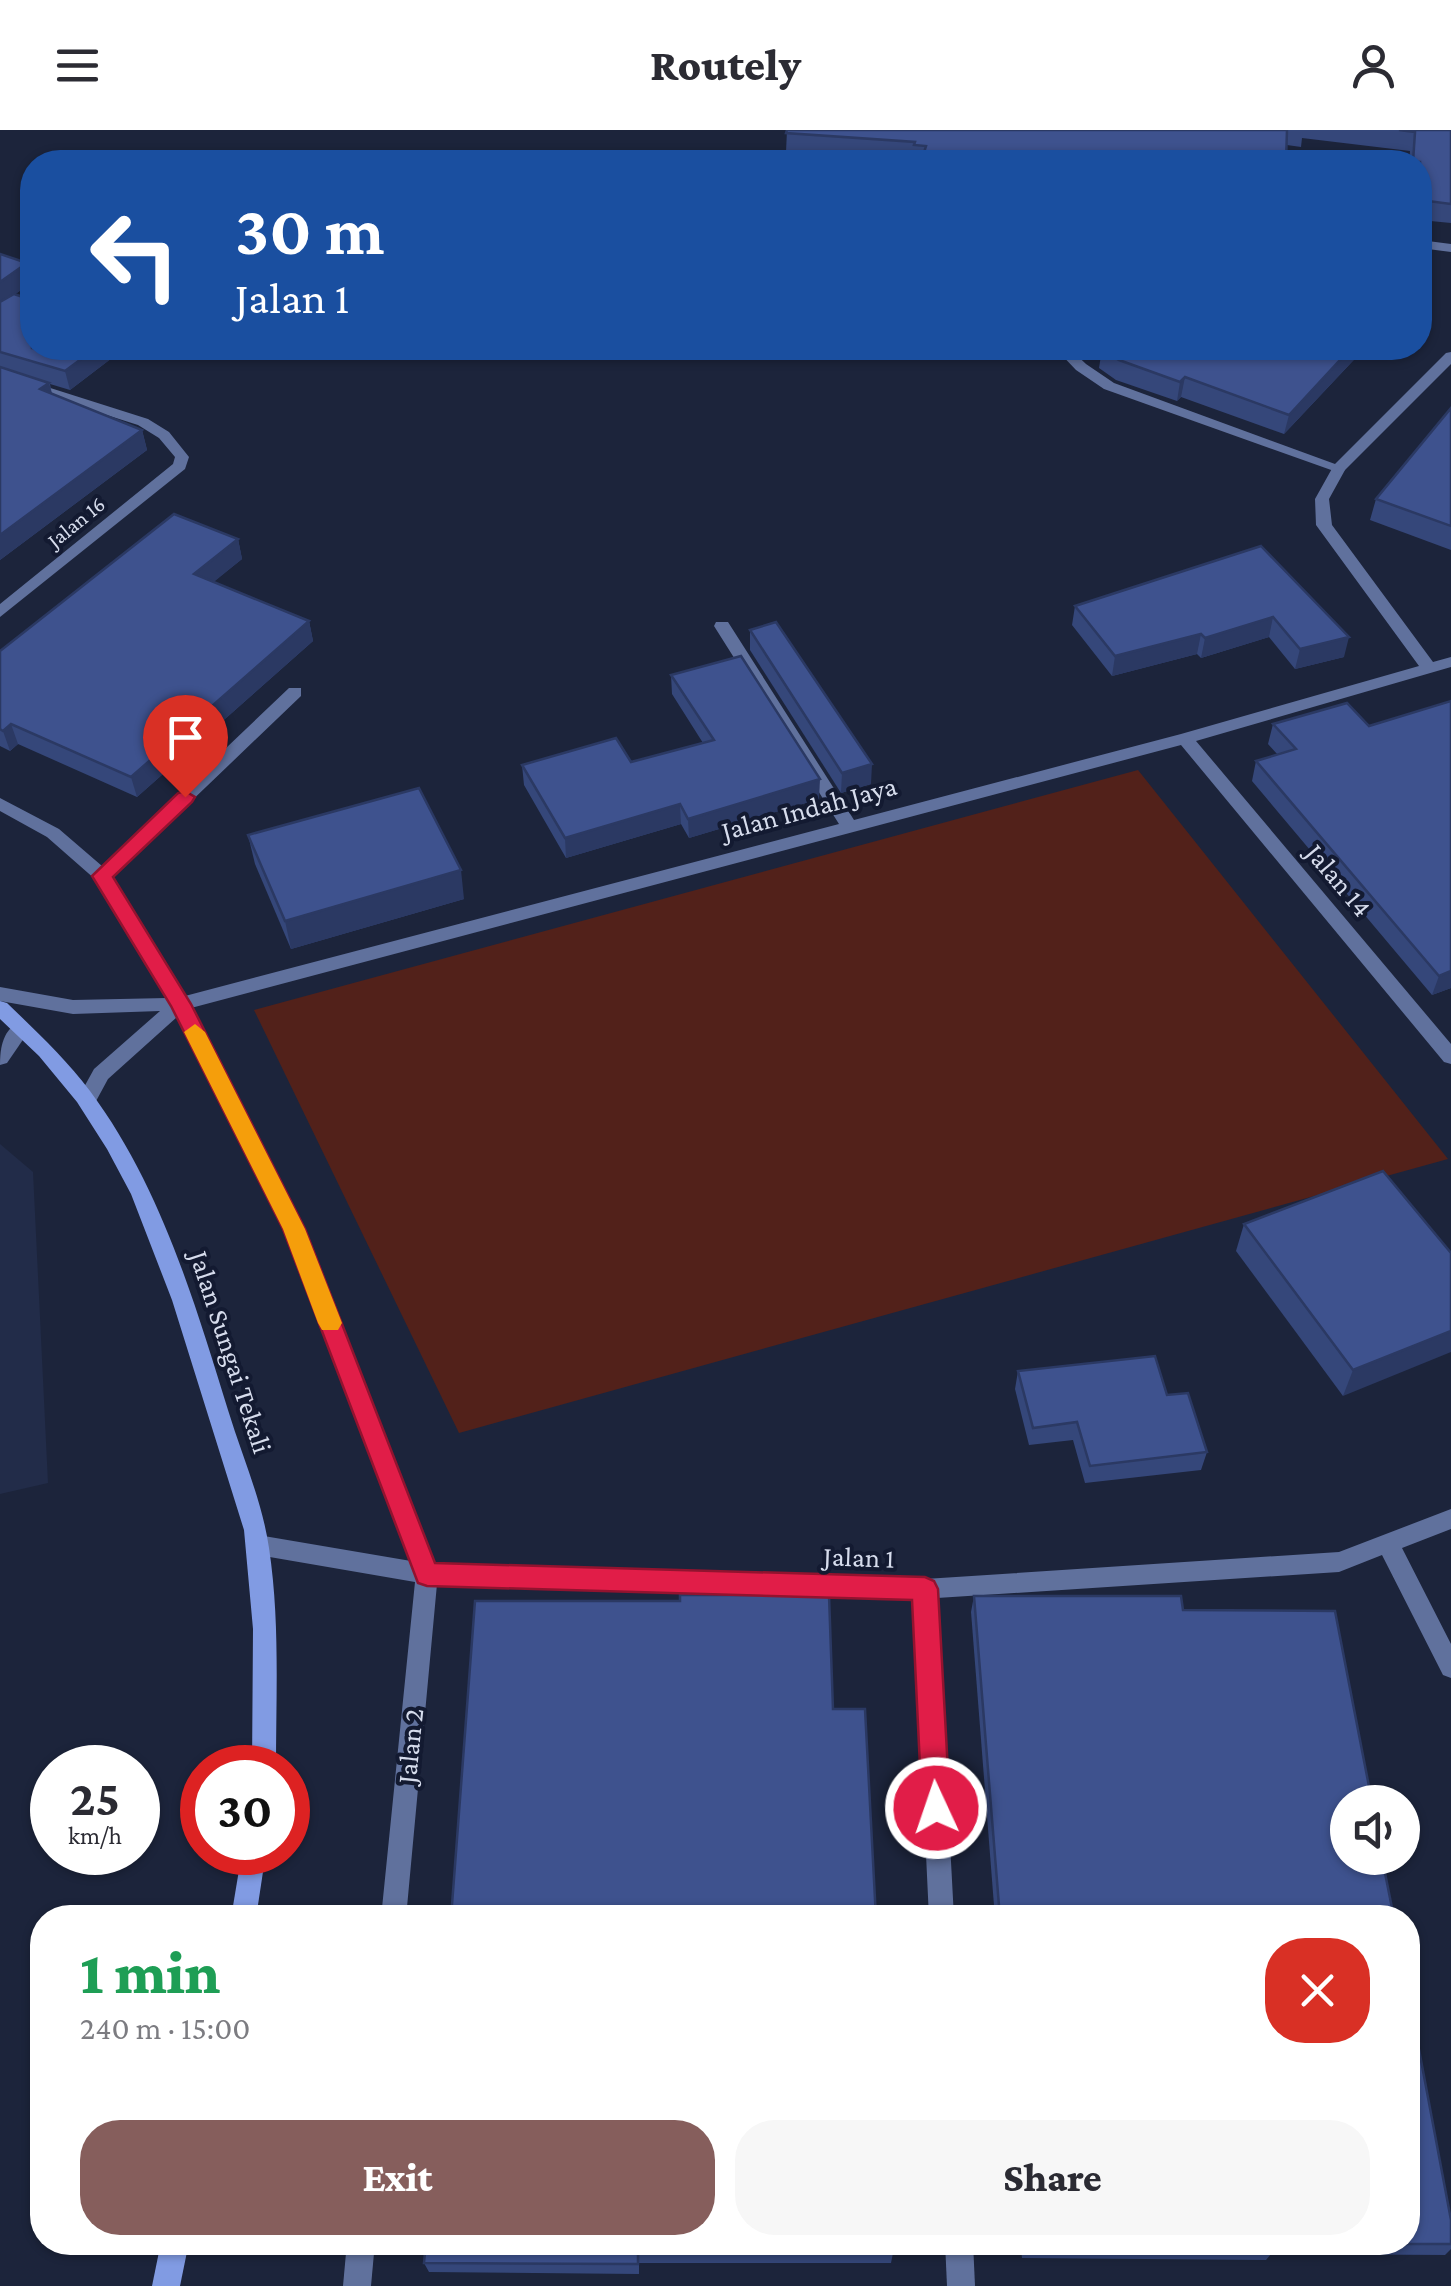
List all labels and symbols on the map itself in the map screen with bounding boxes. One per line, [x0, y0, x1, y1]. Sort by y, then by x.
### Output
street label: Jalan 16 [41, 491, 110, 554]
pin [143, 695, 228, 798]
street label: Jalan Indah Jaya [715, 770, 900, 847]
street label: Jalan 14 [1298, 835, 1378, 923]
street label: Jalan Sungai Tekali [183, 1244, 278, 1457]
street label: Jalan 1 [820, 1540, 895, 1574]
street label: Jalan 2 [390, 1707, 429, 1788]
speed limit sign: 30 [180, 1745, 310, 1875]
position arrow [884, 1756, 988, 1860]

